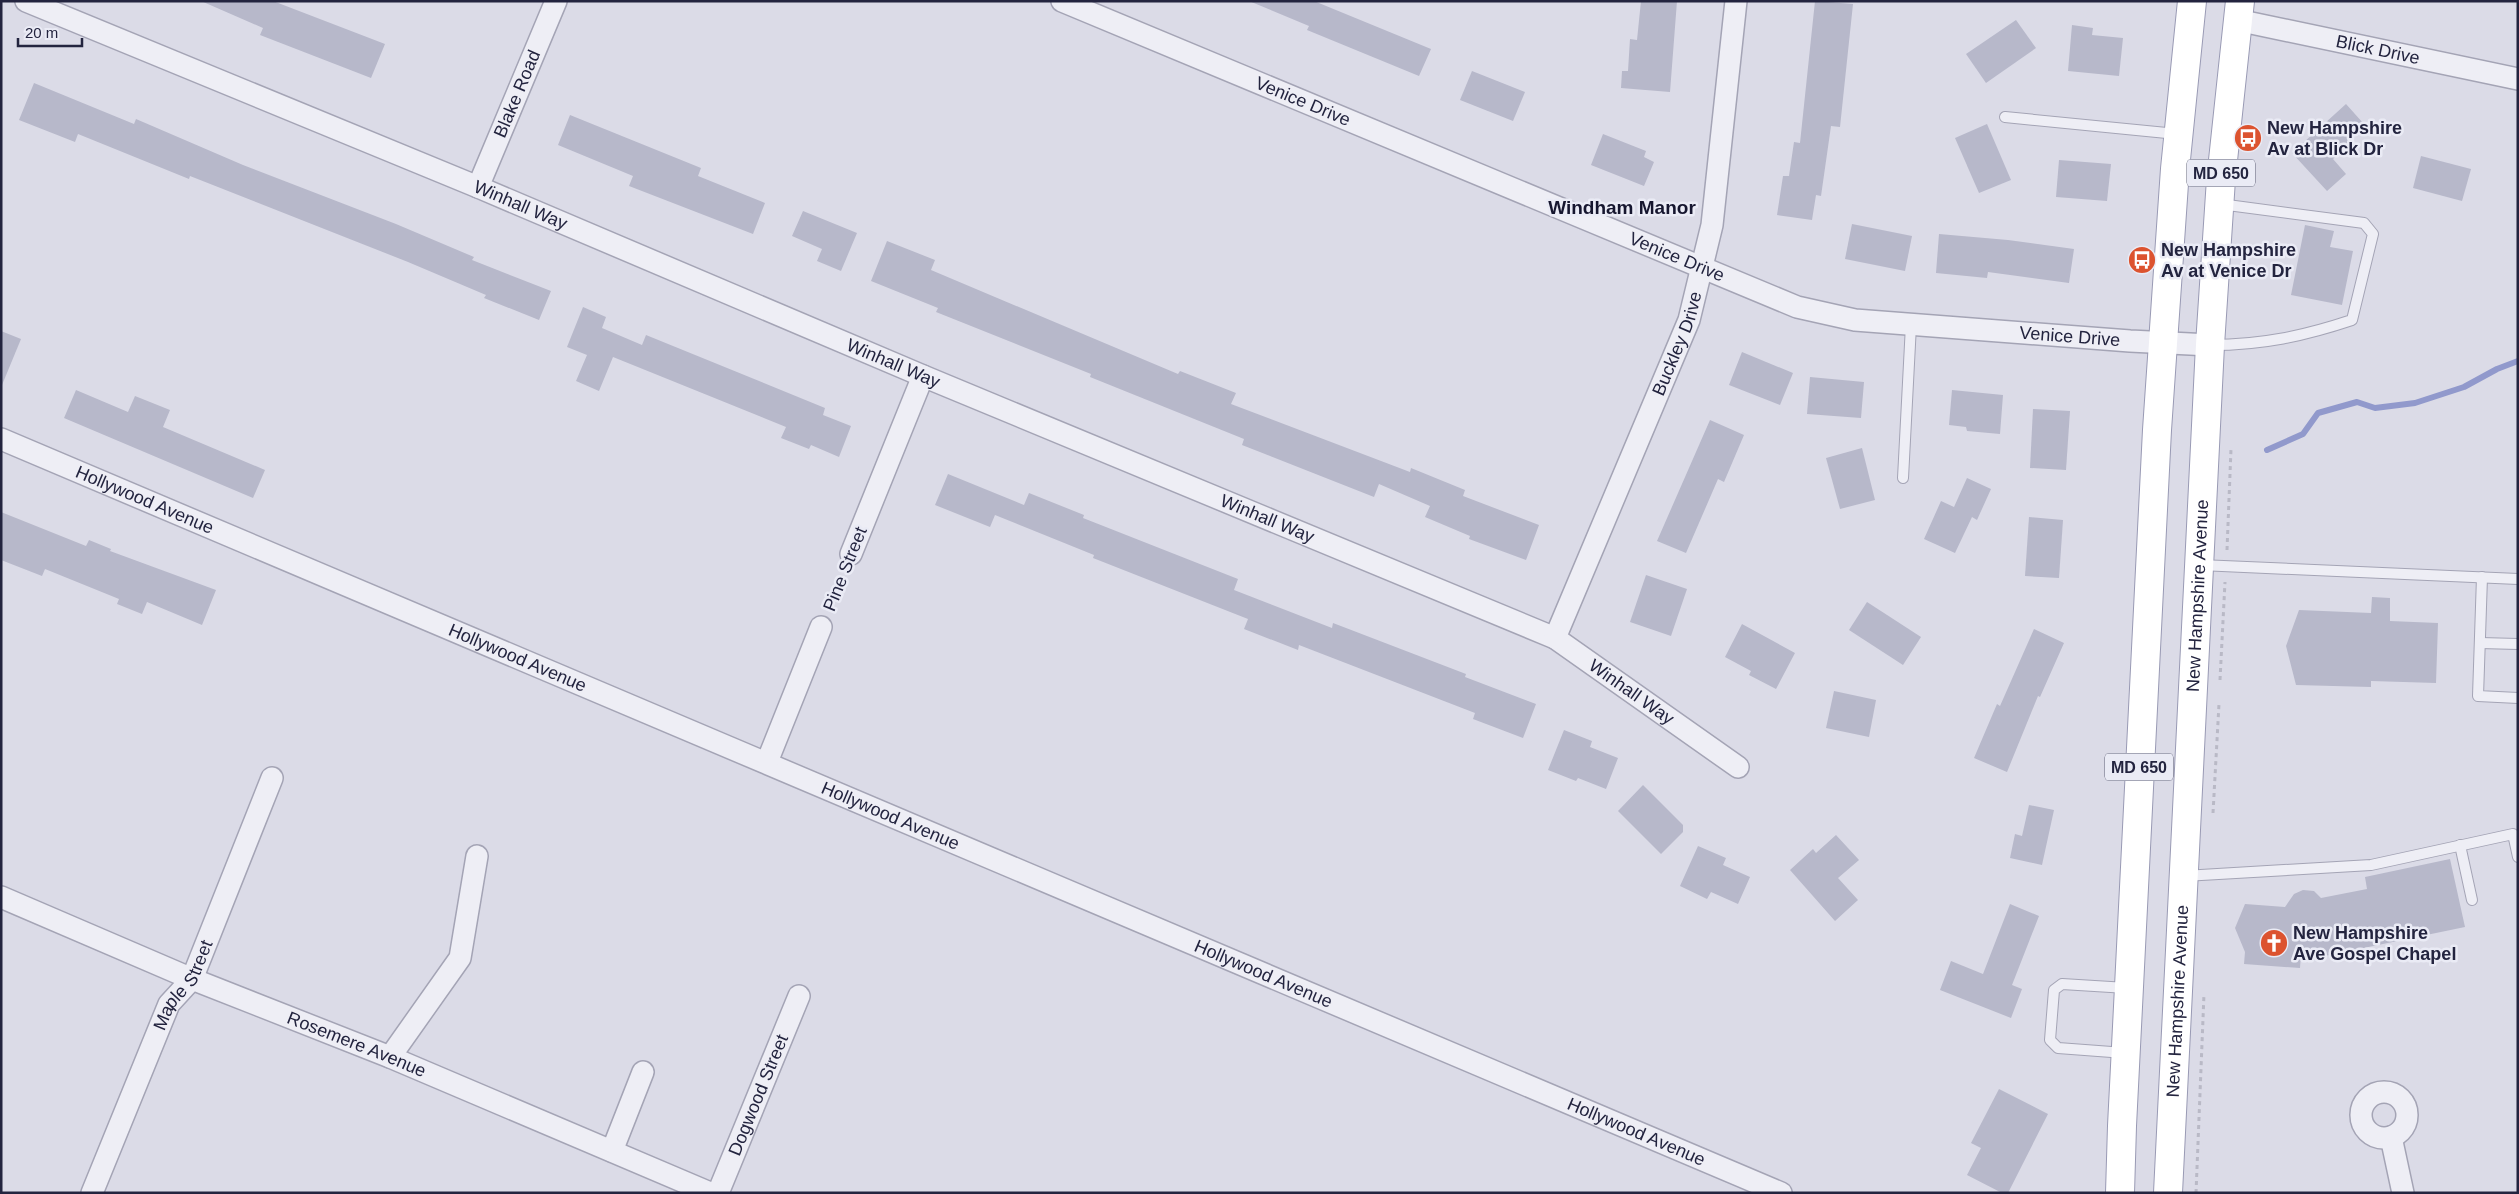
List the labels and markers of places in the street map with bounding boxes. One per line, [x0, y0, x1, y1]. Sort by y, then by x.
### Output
place label: New Hampshire Av at Blick Dr [2267, 118, 2402, 159]
bus stop icon: New Hampshire Av at Blick Dr [2233, 123, 2263, 153]
place label: New Hampshire Av at Venice Dr [2161, 240, 2296, 281]
bus stop icon: New Hampshire Av at Venice Dr [2127, 245, 2157, 275]
place label: New Hampshire Ave Gospel Chapel [2293, 923, 2456, 964]
church icon: New Hampshire Ave Gospel Chapel [2259, 928, 2289, 958]

